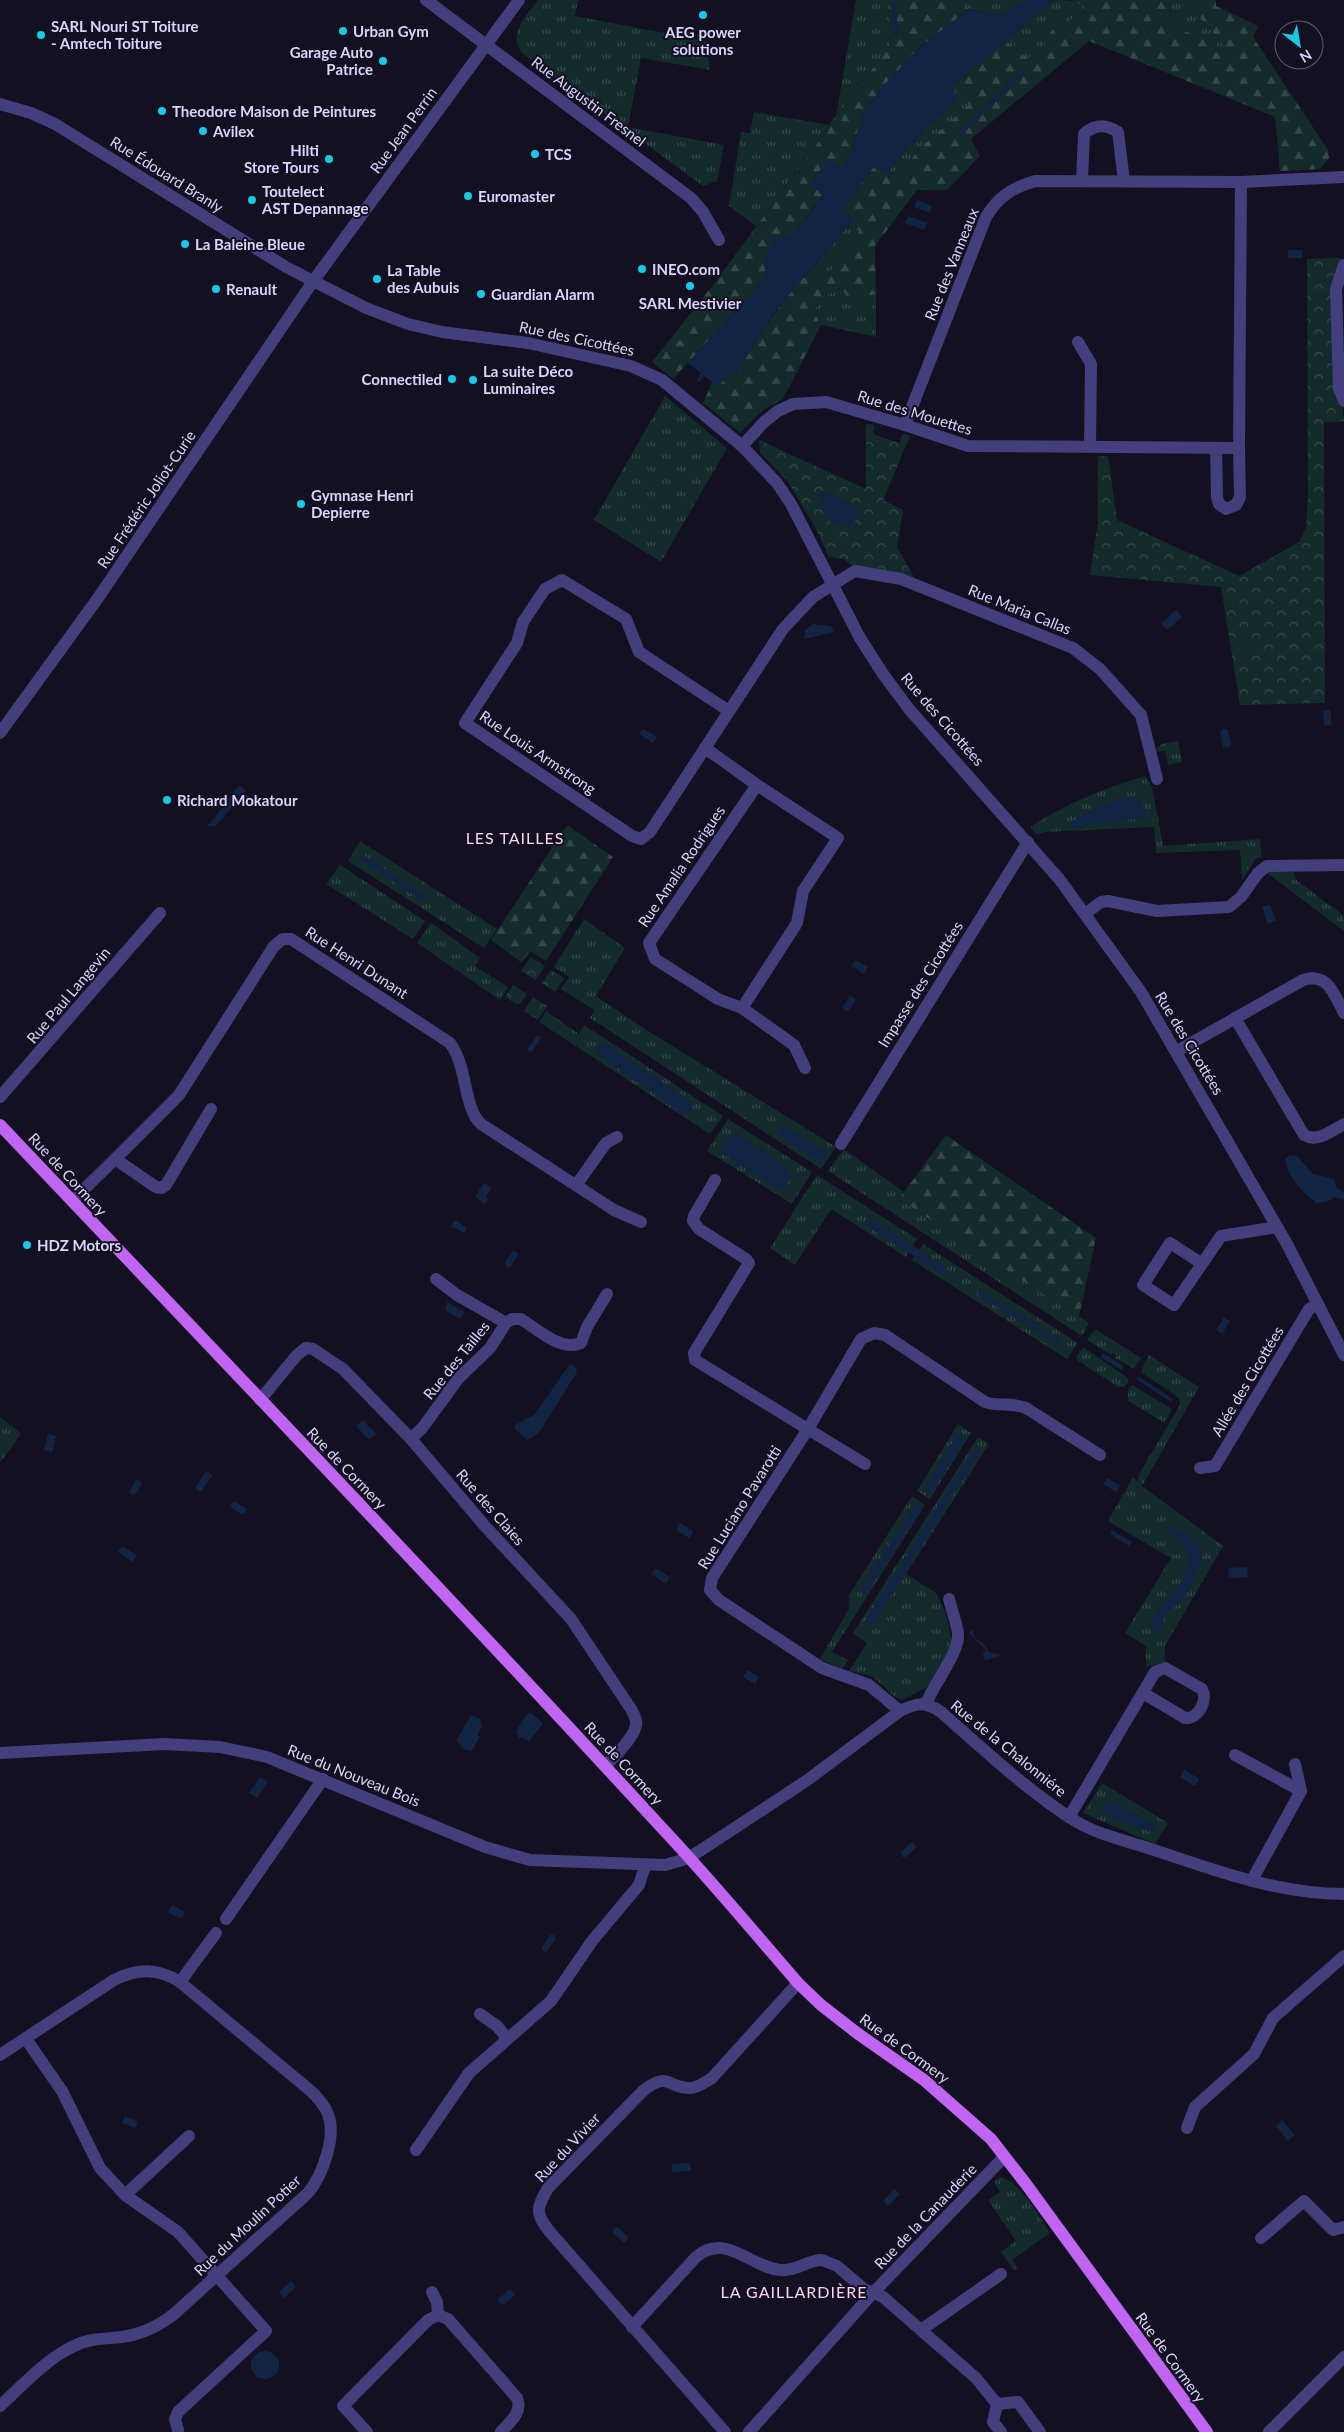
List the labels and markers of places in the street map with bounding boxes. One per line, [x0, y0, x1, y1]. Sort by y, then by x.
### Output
marker: AEG power solutions [697, 9, 709, 21]
place label: SARL Nouri ST Toiture - Amtech Toiture [51, 17, 199, 52]
place label: Urban Gym [353, 22, 429, 40]
place label: AEG power solutions [664, 23, 741, 58]
marker: Urban Gym [337, 25, 349, 37]
marker: SARL Nouri ST Toiture - Amtech Toiture [35, 29, 47, 41]
place label: Garage Auto Patrice [290, 43, 373, 78]
marker: Garage Auto Patrice [377, 55, 389, 67]
place label: Theodore Maison de Peintures [172, 102, 377, 120]
marker: Theodore Maison de Peintures [156, 105, 168, 117]
place label: Avilex [212, 122, 254, 140]
marker: Avilex [197, 125, 209, 137]
place label: Hilti Store Tours [244, 141, 319, 176]
place label: TCS [545, 145, 572, 163]
marker: TCS [529, 148, 541, 160]
marker: Hilti Store Tours [323, 153, 335, 165]
place label: Toutelect AST Depannage [261, 182, 369, 217]
place label: Euromaster [478, 187, 555, 205]
marker: Euromaster [462, 190, 474, 202]
marker: Toutelect AST Depannage [246, 194, 258, 206]
place label: La Baleine Bleue [195, 235, 305, 253]
marker: La Baleine Bleue [179, 238, 191, 250]
place label: INEO.com [652, 260, 720, 278]
place label: La Table des Aubuis [387, 261, 460, 296]
marker: INEO.com [636, 263, 648, 275]
marker: La Table des Aubuis [371, 273, 383, 285]
place label: Renault [226, 280, 277, 298]
marker: SARL Mestivier [684, 280, 696, 292]
marker: Renault [210, 283, 222, 295]
place label: Guardian Alarm [491, 285, 595, 303]
marker: Guardian Alarm [475, 288, 487, 300]
place label: SARL Mestivier [639, 294, 742, 312]
place label: La suite Déco Luminaires [483, 362, 574, 397]
place label: Connectiled [362, 370, 442, 388]
marker: Connectiled [446, 373, 458, 385]
marker: La suite Déco Luminaires [467, 374, 479, 386]
place label: Gymnase Henri Depierre [311, 486, 414, 521]
marker: Gymnase Henri Depierre [295, 498, 307, 510]
place label: Richard Mokatour [177, 791, 298, 809]
marker: Richard Mokatour [161, 794, 173, 806]
place label: HDZ Motors [37, 1236, 122, 1254]
marker: HDZ Motors [21, 1239, 33, 1251]

